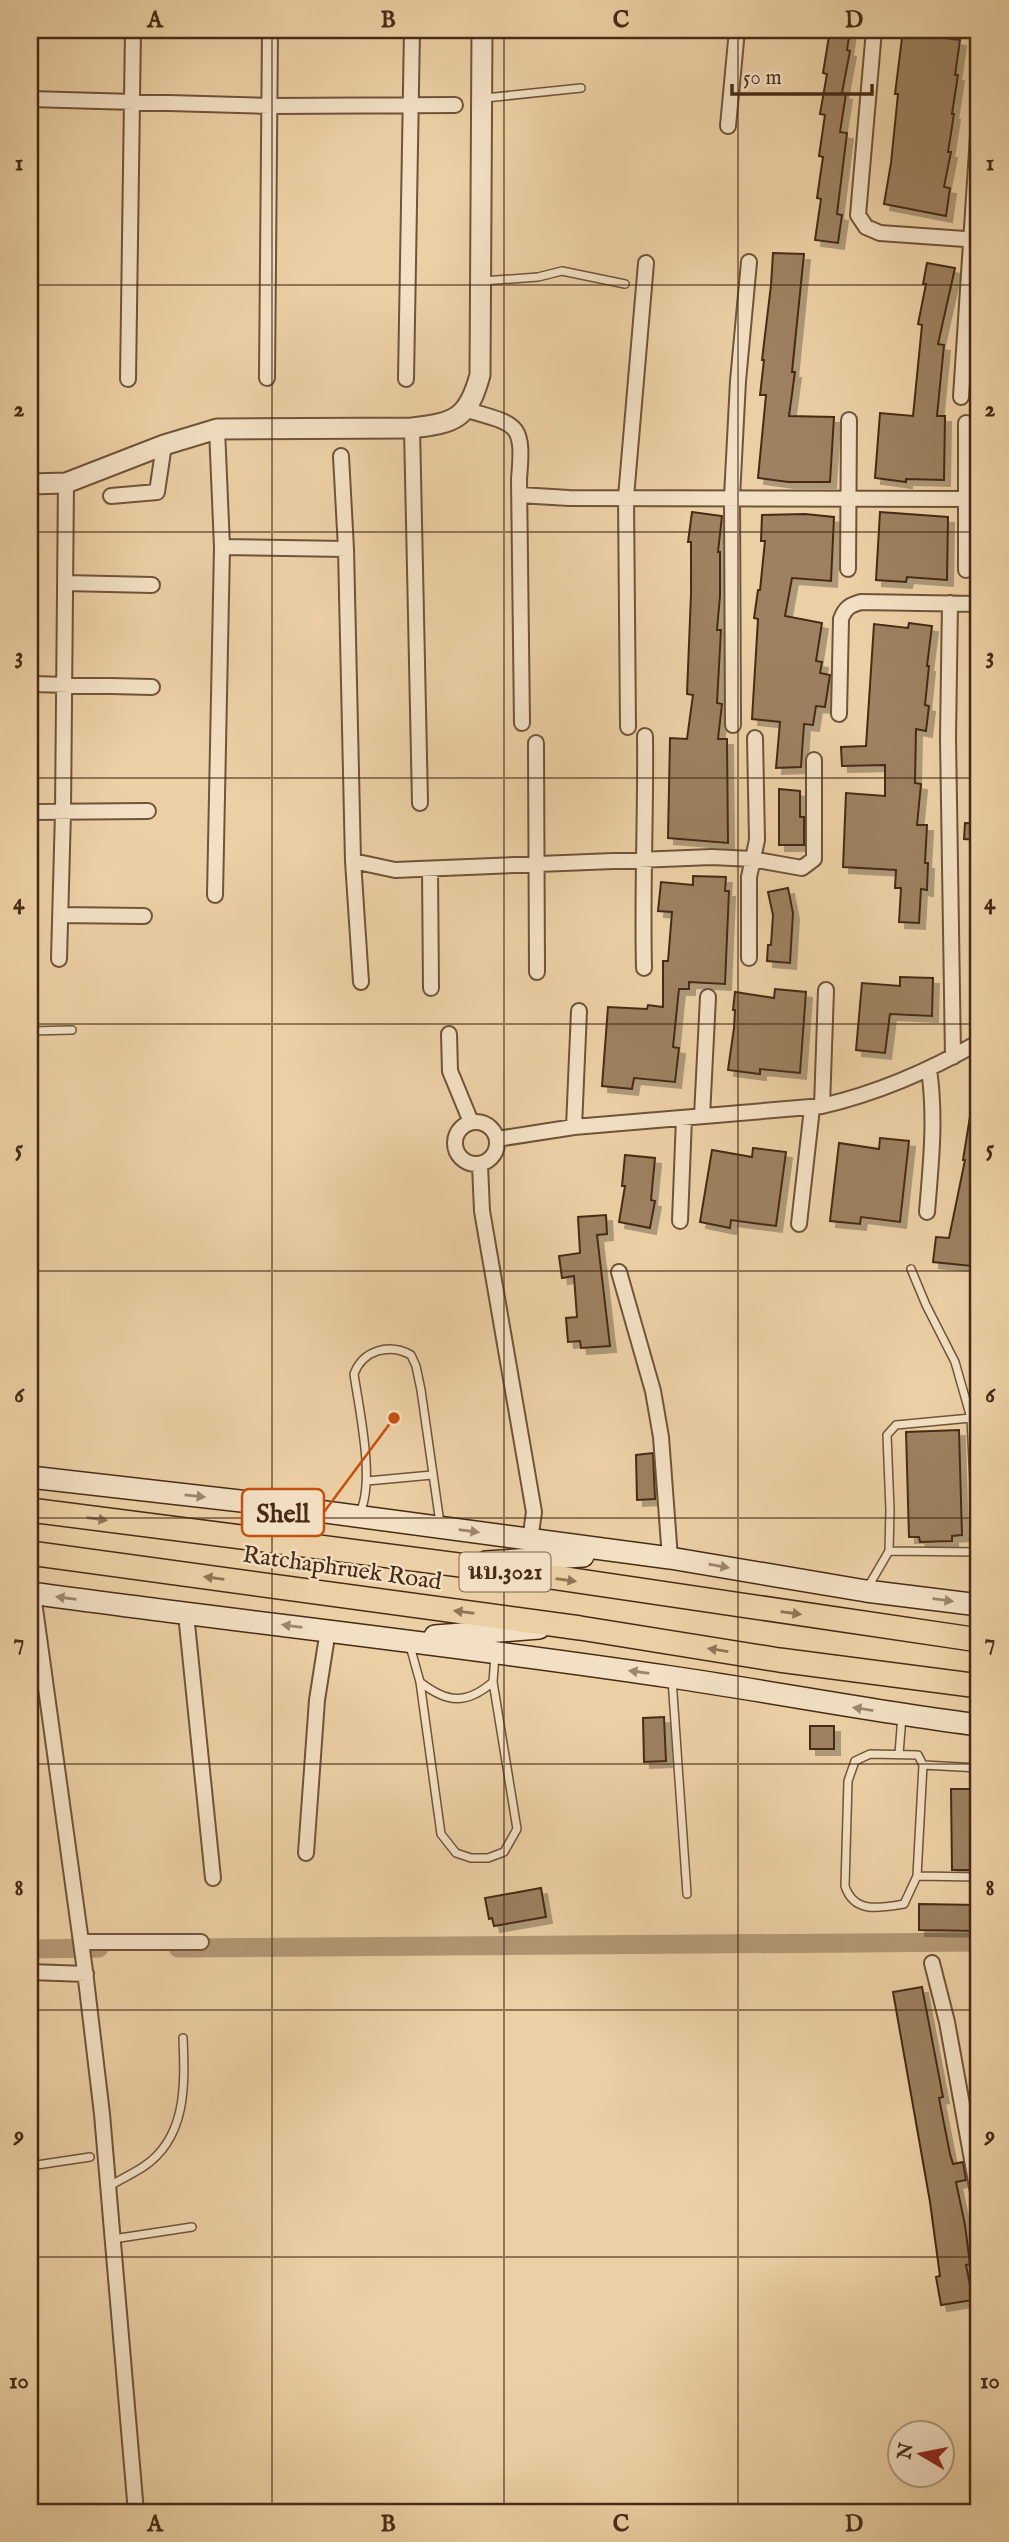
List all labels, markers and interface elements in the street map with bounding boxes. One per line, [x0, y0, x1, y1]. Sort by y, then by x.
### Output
text: A [146, 6, 164, 35]
text: B [380, 6, 396, 35]
text: C [613, 6, 630, 35]
text: D [845, 6, 863, 35]
scale bar [732, 52, 872, 96]
text: 50 m [743, 65, 782, 92]
text: 1 [15, 149, 23, 178]
text: 1 [986, 149, 994, 178]
text: 2 [14, 395, 25, 424]
text: 2 [985, 395, 996, 424]
text: 3 [15, 642, 23, 671]
text: 3 [986, 642, 994, 671]
text: 4 [13, 888, 25, 917]
text: 4 [984, 888, 996, 917]
text: 5 [15, 1135, 24, 1164]
text: 5 [986, 1135, 995, 1164]
text: 6 [14, 1381, 25, 1410]
text: 6 [985, 1381, 996, 1410]
callout: Shell [242, 1489, 324, 1536]
one-way arrow [184, 1490, 206, 1501]
text: Shell [256, 1498, 311, 1531]
one-way arrow [87, 1513, 109, 1524]
one-way arrow [458, 1526, 480, 1537]
street label: Ratchaphruek Road [241, 1540, 444, 1598]
road number: นบ.3021 [460, 1553, 550, 1592]
one-way arrow [708, 1561, 730, 1572]
one-way arrow [203, 1572, 225, 1583]
one-way arrow [555, 1574, 577, 1585]
one-way arrow [55, 1592, 77, 1603]
one-way arrow [933, 1595, 955, 1606]
one-way arrow [452, 1607, 474, 1618]
one-way arrow [780, 1608, 802, 1619]
one-way arrow [281, 1620, 303, 1631]
text: 7 [14, 1628, 24, 1657]
text: 7 [985, 1628, 995, 1657]
one-way arrow [706, 1644, 728, 1655]
one-way arrow [627, 1667, 649, 1678]
one-way arrow [852, 1703, 874, 1714]
text: 8 [14, 1874, 24, 1903]
text: 8 [985, 1874, 995, 1903]
text: 9 [13, 2121, 24, 2150]
text: 9 [984, 2121, 995, 2150]
text: 10 [9, 2367, 29, 2396]
text: 10 [980, 2367, 1000, 2396]
north arrow [886, 2420, 956, 2490]
text: N [893, 2441, 920, 2463]
text: A [146, 2510, 164, 2539]
text: B [380, 2510, 396, 2539]
text: C [613, 2510, 630, 2539]
text: D [845, 2510, 863, 2539]

